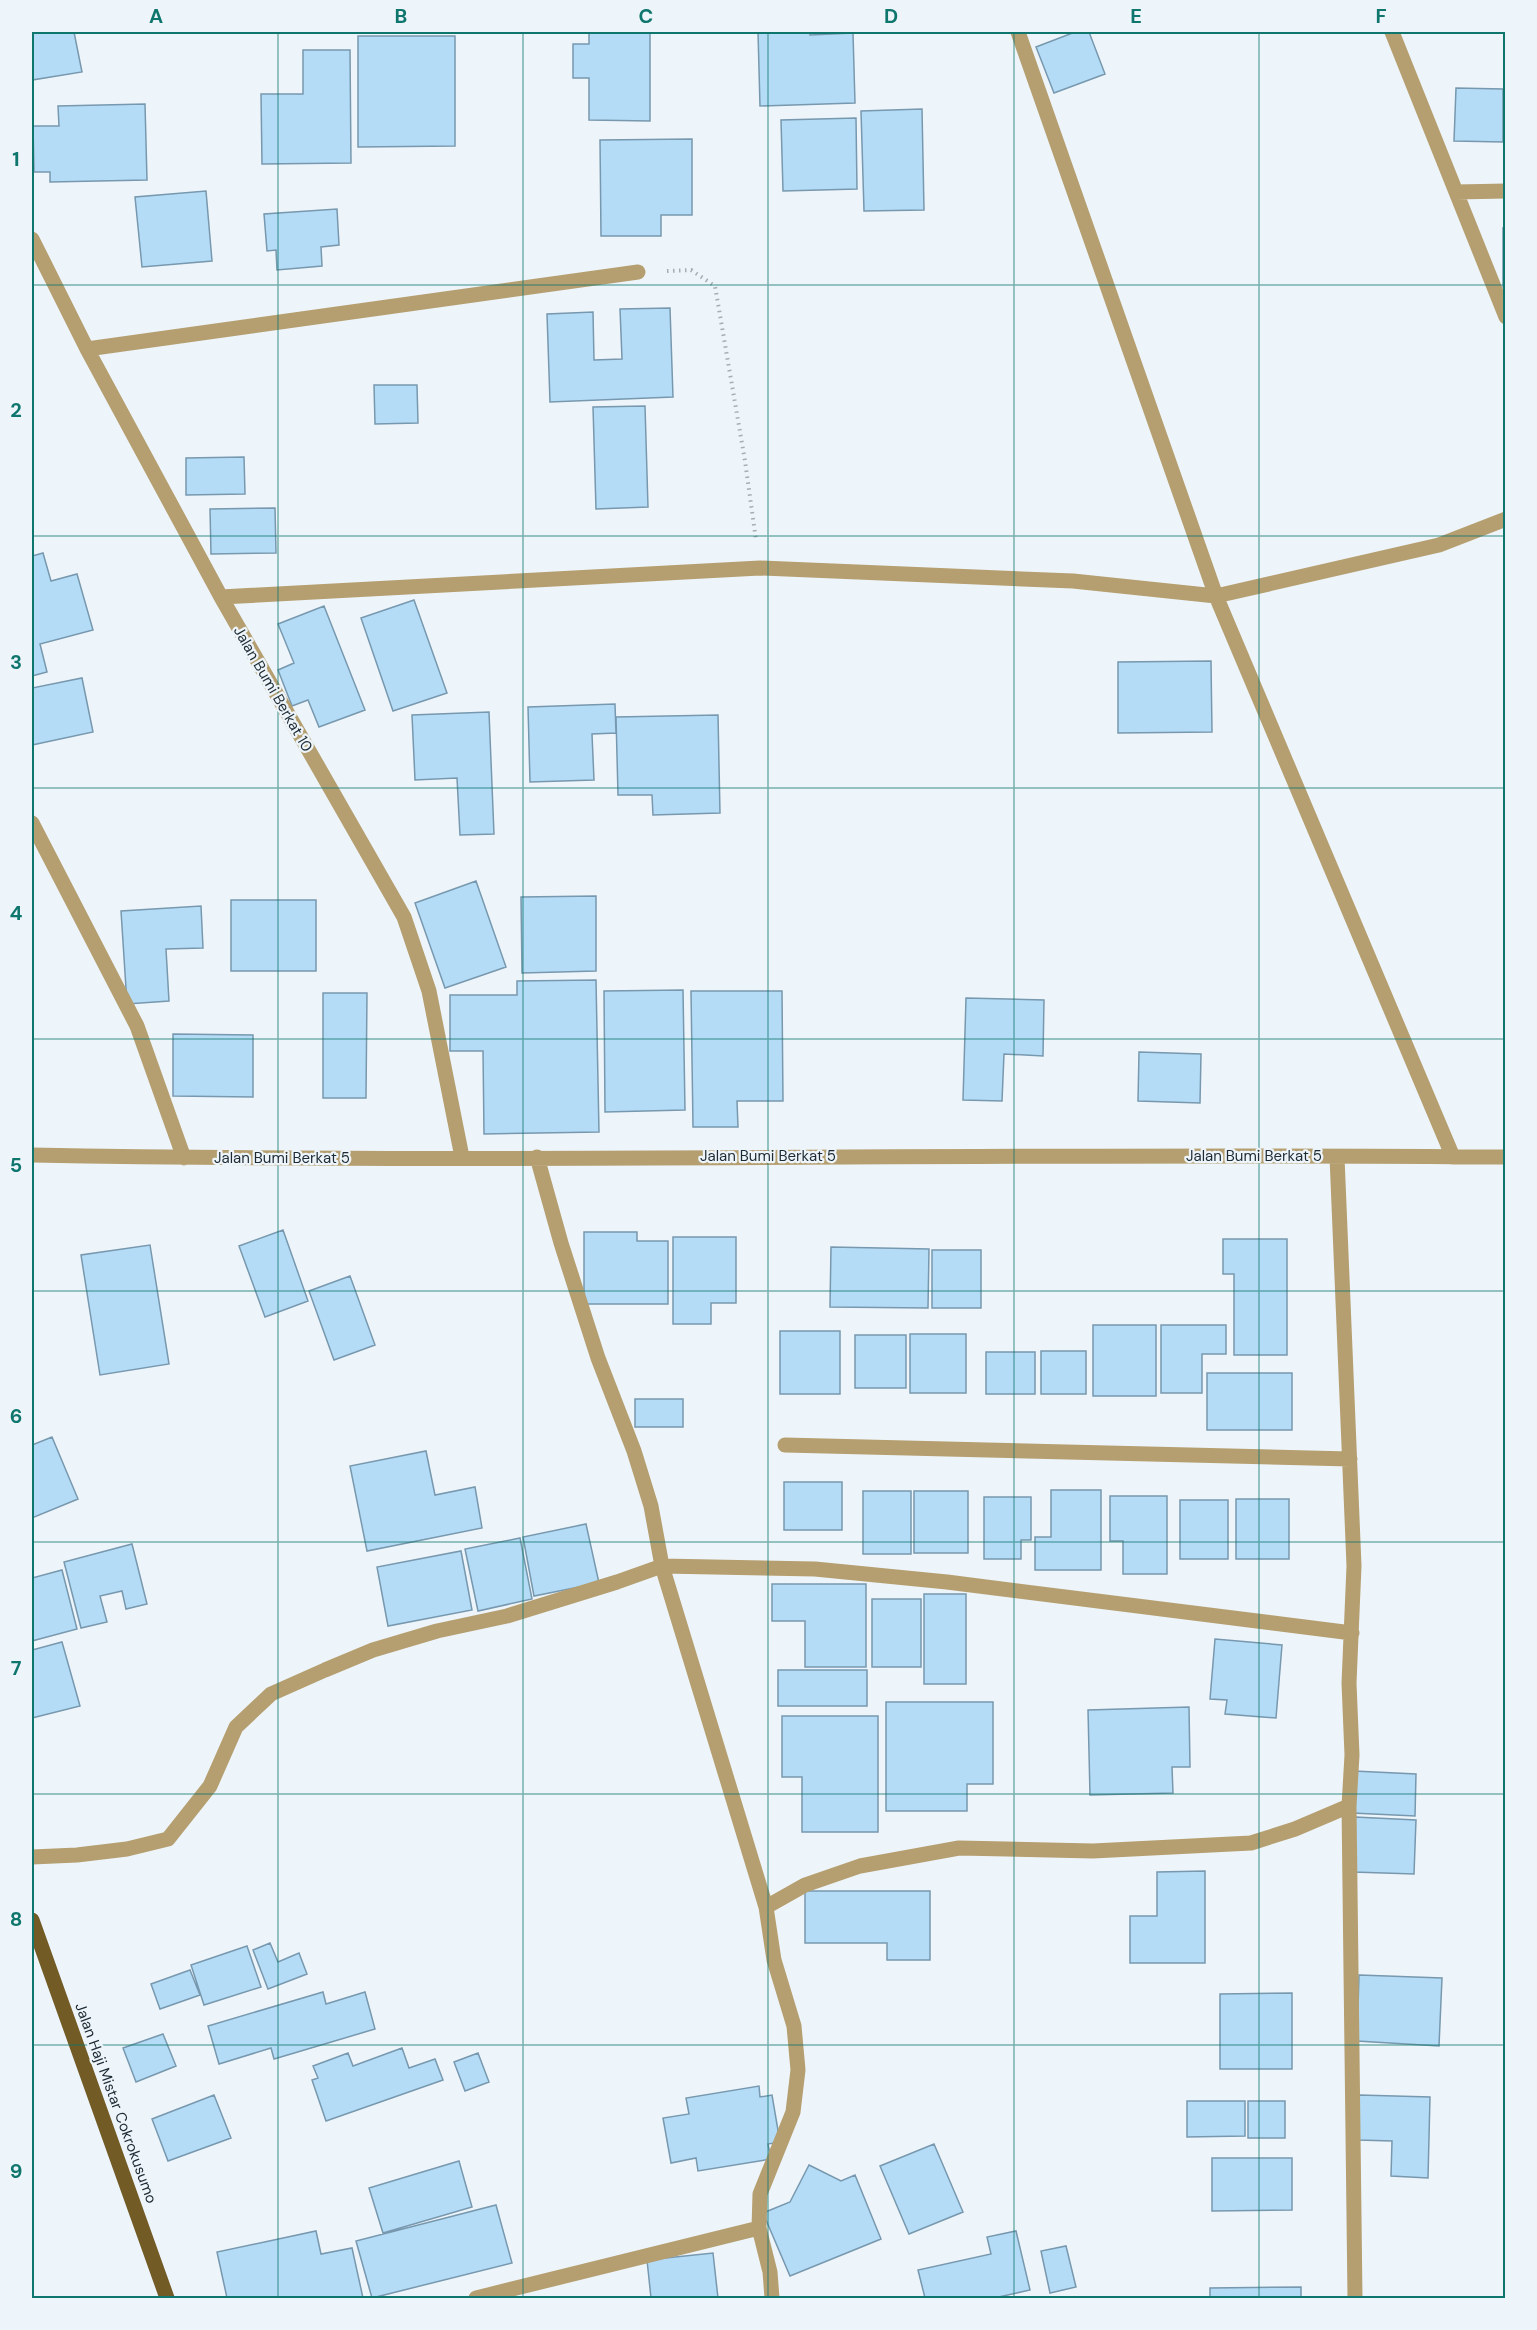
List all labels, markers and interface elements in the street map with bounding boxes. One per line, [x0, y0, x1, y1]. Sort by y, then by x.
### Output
text: A [149, 3, 163, 29]
text: B [395, 3, 407, 29]
text: C [639, 3, 653, 29]
text: D [884, 3, 898, 29]
text: E [1130, 3, 1142, 29]
text: F [1375, 3, 1387, 29]
text: 1 [12, 146, 20, 172]
text: 2 [10, 397, 22, 423]
street label: Jalan Bumi Berkat 10 [229, 623, 317, 755]
text: 3 [10, 649, 22, 675]
text: 4 [10, 900, 23, 926]
street label: Jalan Bumi Berkat 5 [700, 1146, 836, 1166]
street label: Jalan Bumi Berkat 5 [1186, 1146, 1322, 1166]
street label: Jalan Bumi Berkat 5 [214, 1148, 350, 1168]
text: 5 [10, 1152, 22, 1178]
text: 6 [10, 1403, 22, 1429]
text: 7 [11, 1655, 22, 1681]
text: 8 [10, 1906, 22, 1932]
street label: Jalan Haji Mistar Cokrokusumo [70, 2000, 162, 2206]
text: 9 [10, 2158, 22, 2184]

